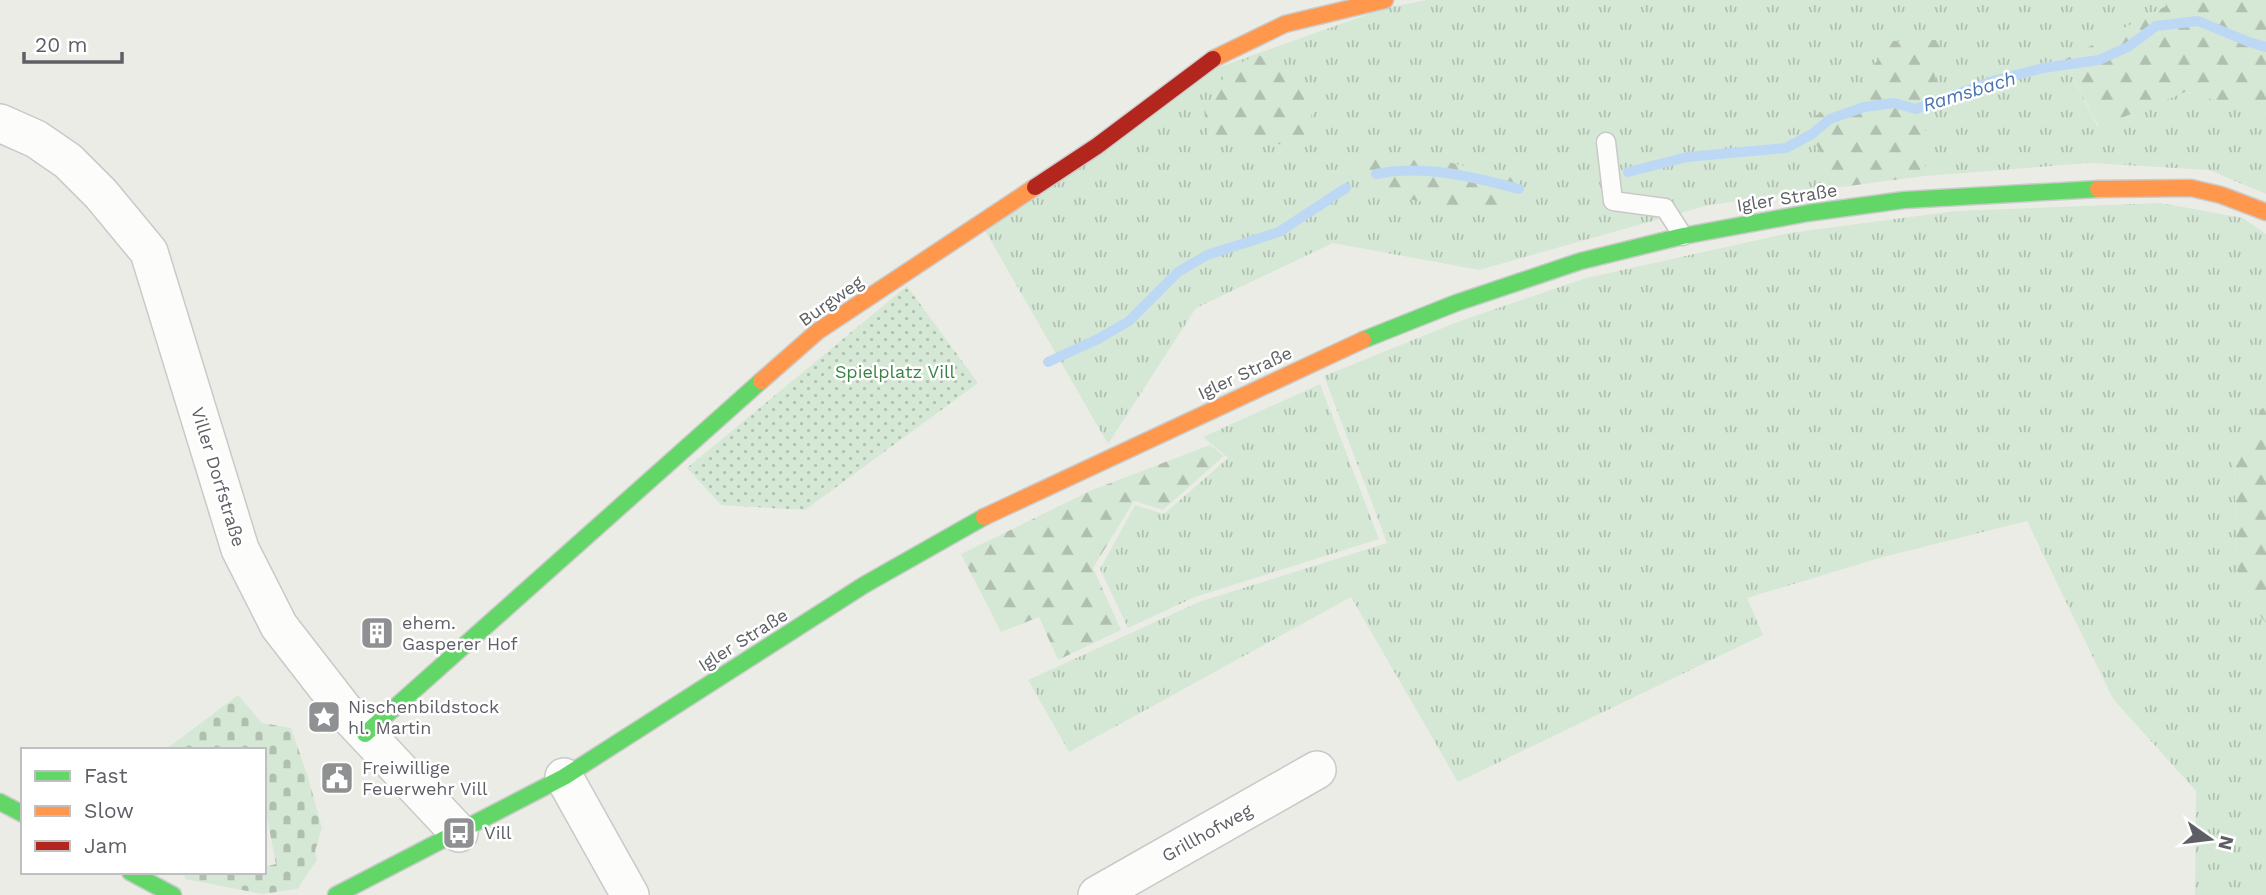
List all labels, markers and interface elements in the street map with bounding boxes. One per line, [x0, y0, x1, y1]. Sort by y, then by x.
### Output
scale bar [24, 21, 122, 65]
text: 20 m [35, 32, 87, 57]
water label: Ramsbach [1920, 66, 2018, 116]
street label: Igler Straße [1735, 179, 1839, 216]
street label: Burgweg [794, 271, 867, 330]
street label: Igler Straße [1194, 342, 1295, 404]
park label: Spielplatz Vill [835, 361, 956, 382]
street label: Viller Dorfstraße [187, 404, 250, 549]
street label: Igler Straße [694, 604, 791, 675]
place label: ehem. Gasperer Hof [402, 612, 518, 654]
building icon: ehem. Gasperer Hof [358, 614, 396, 652]
place label: Nischenbildstock hl. Martin [348, 696, 499, 738]
place icon: Nischenbildstock hl. Martin [305, 698, 343, 736]
legend [21, 748, 266, 874]
place label: Freiwillige Feuerwehr Vill [362, 757, 488, 799]
public building icon: Freiwillige Feuerwehr Vill [318, 759, 356, 797]
text: Fast [84, 763, 128, 788]
text: Slow [84, 798, 134, 823]
street label: Grillhofweg [1158, 799, 1256, 866]
north arrow [2175, 804, 2245, 874]
bus stop icon: Vill [440, 814, 478, 852]
place label: Vill [484, 822, 512, 843]
text: Jam [84, 833, 127, 858]
text: N [2213, 833, 2239, 853]

